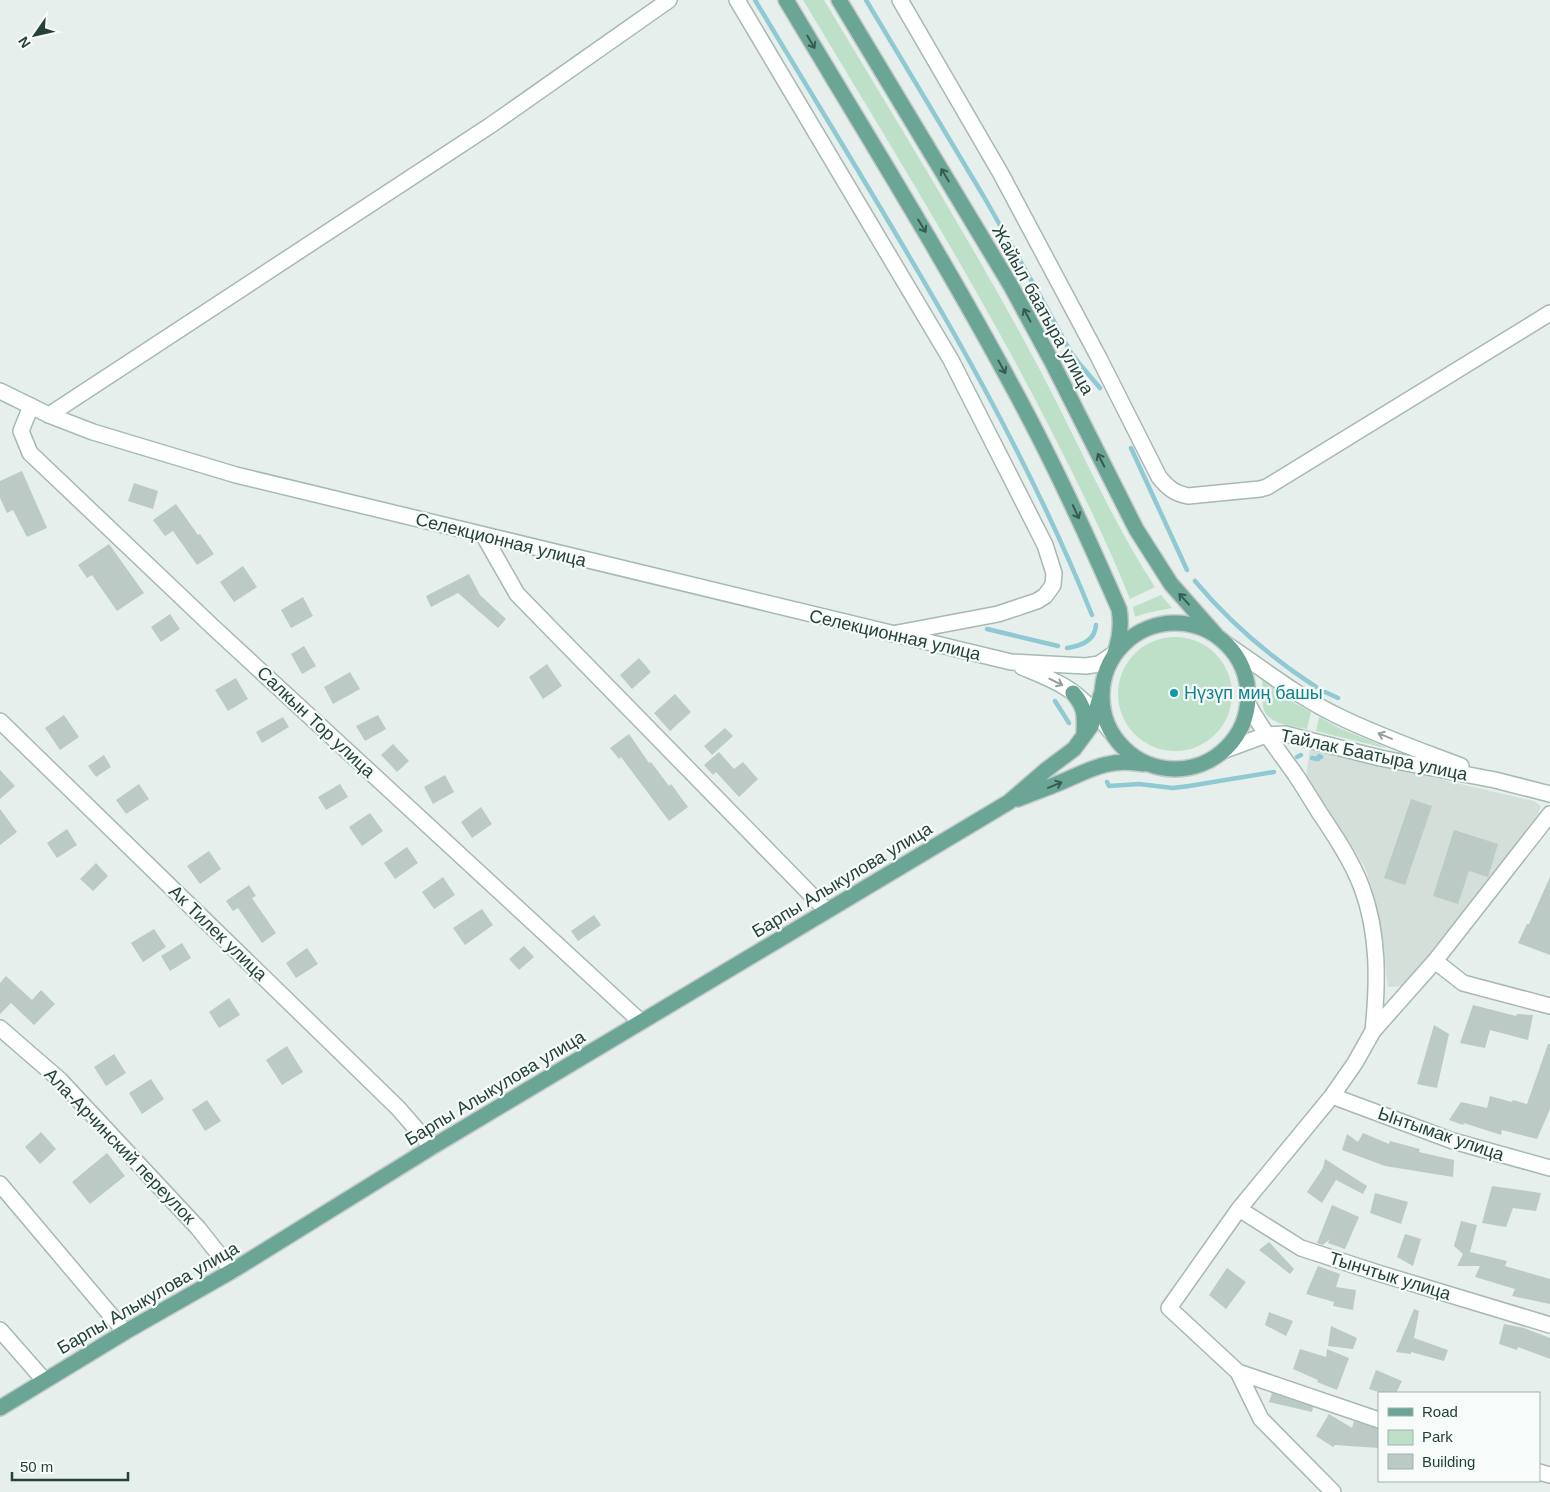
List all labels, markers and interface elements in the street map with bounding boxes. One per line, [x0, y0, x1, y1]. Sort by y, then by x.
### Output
north arrow [10, 10, 60, 60]
text: N [15, 34, 34, 51]
one-way arrow [807, 34, 817, 48]
one-way arrow [939, 168, 949, 182]
one-way arrow [917, 219, 927, 233]
street label: Жайыл баатыра улица [988, 222, 1098, 399]
one-way arrow [1021, 308, 1031, 323]
one-way arrow [997, 360, 1007, 375]
one-way arrow [1096, 452, 1106, 467]
one-way arrow [1071, 504, 1081, 519]
street label: Селекционная улица [414, 509, 589, 571]
one-way arrow [1178, 592, 1190, 605]
street label: Селекционная улица [807, 606, 984, 665]
street label: Салкын Тор улица [253, 662, 380, 782]
one-way arrow [1048, 678, 1063, 687]
place label: Нүзүп миң башы [1184, 683, 1323, 703]
marker: Нүзүп миң башы [1168, 687, 1180, 699]
street label: Тайлак Баатыра улица [1279, 725, 1470, 785]
one-way arrow [1378, 731, 1393, 741]
one-way arrow [1047, 780, 1062, 789]
street label: Барпы Алыкулова улица [748, 818, 936, 942]
street label: Ак Тилек улица [165, 881, 272, 985]
street label: Барпы Алыкулова улица [401, 1026, 589, 1150]
street label: Ала-Арчинский переулок [40, 1064, 200, 1228]
street label: Ынтымак улица [1375, 1103, 1507, 1165]
street label: Барпы Алыкулова улица [54, 1237, 243, 1358]
street label: Тынчтык улица [1327, 1248, 1454, 1304]
legend [1378, 1392, 1540, 1482]
text: Road [1422, 1403, 1458, 1420]
text: Park [1422, 1428, 1453, 1445]
scale bar [12, 1450, 129, 1482]
text: Building [1422, 1453, 1475, 1470]
text: 50 m [20, 1458, 53, 1475]

